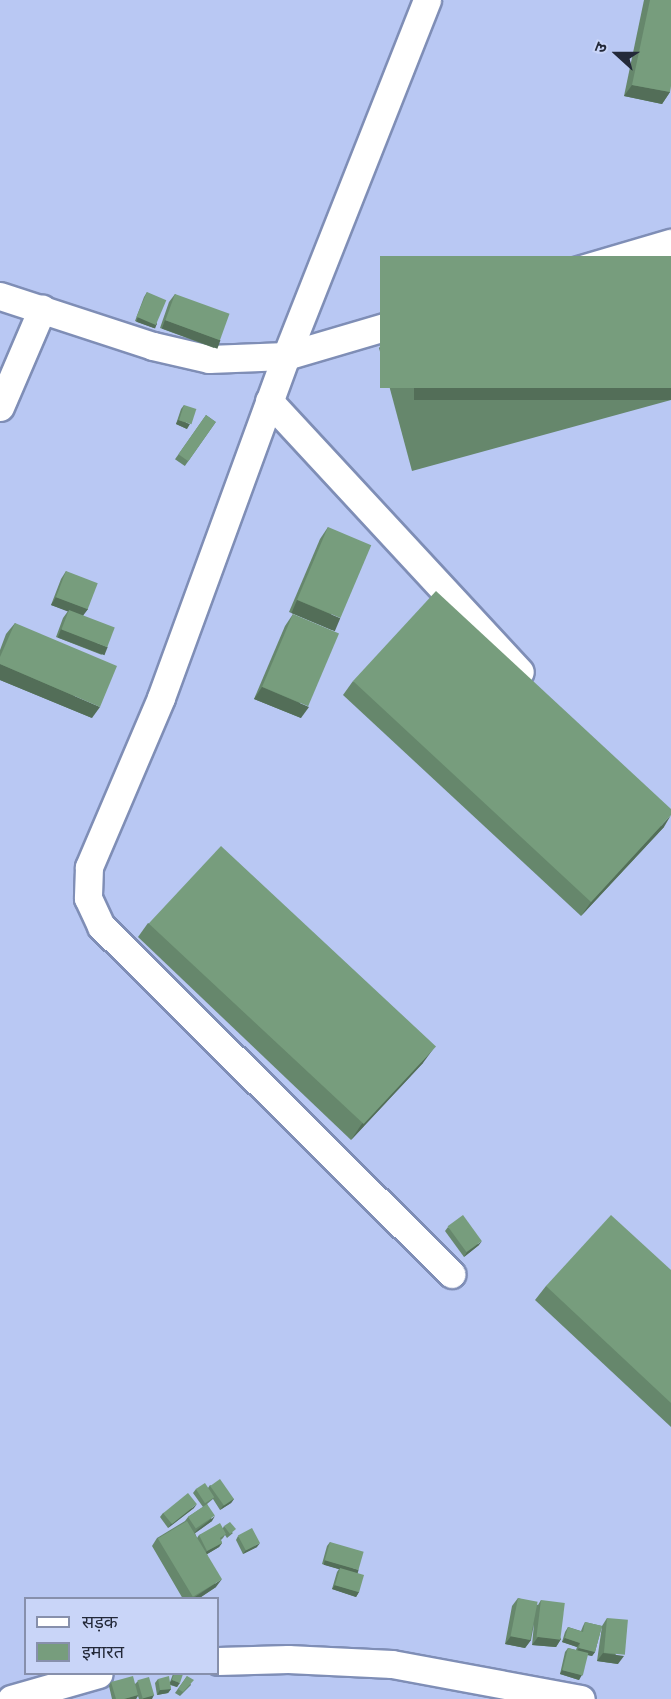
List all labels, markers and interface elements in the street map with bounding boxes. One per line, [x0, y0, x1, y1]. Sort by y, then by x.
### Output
north arrow [587, 24, 647, 84]
text: उ [588, 39, 612, 56]
legend [24, 1597, 219, 1675]
text: सड़क [82, 1609, 118, 1633]
text: इमारत [82, 1639, 124, 1663]

